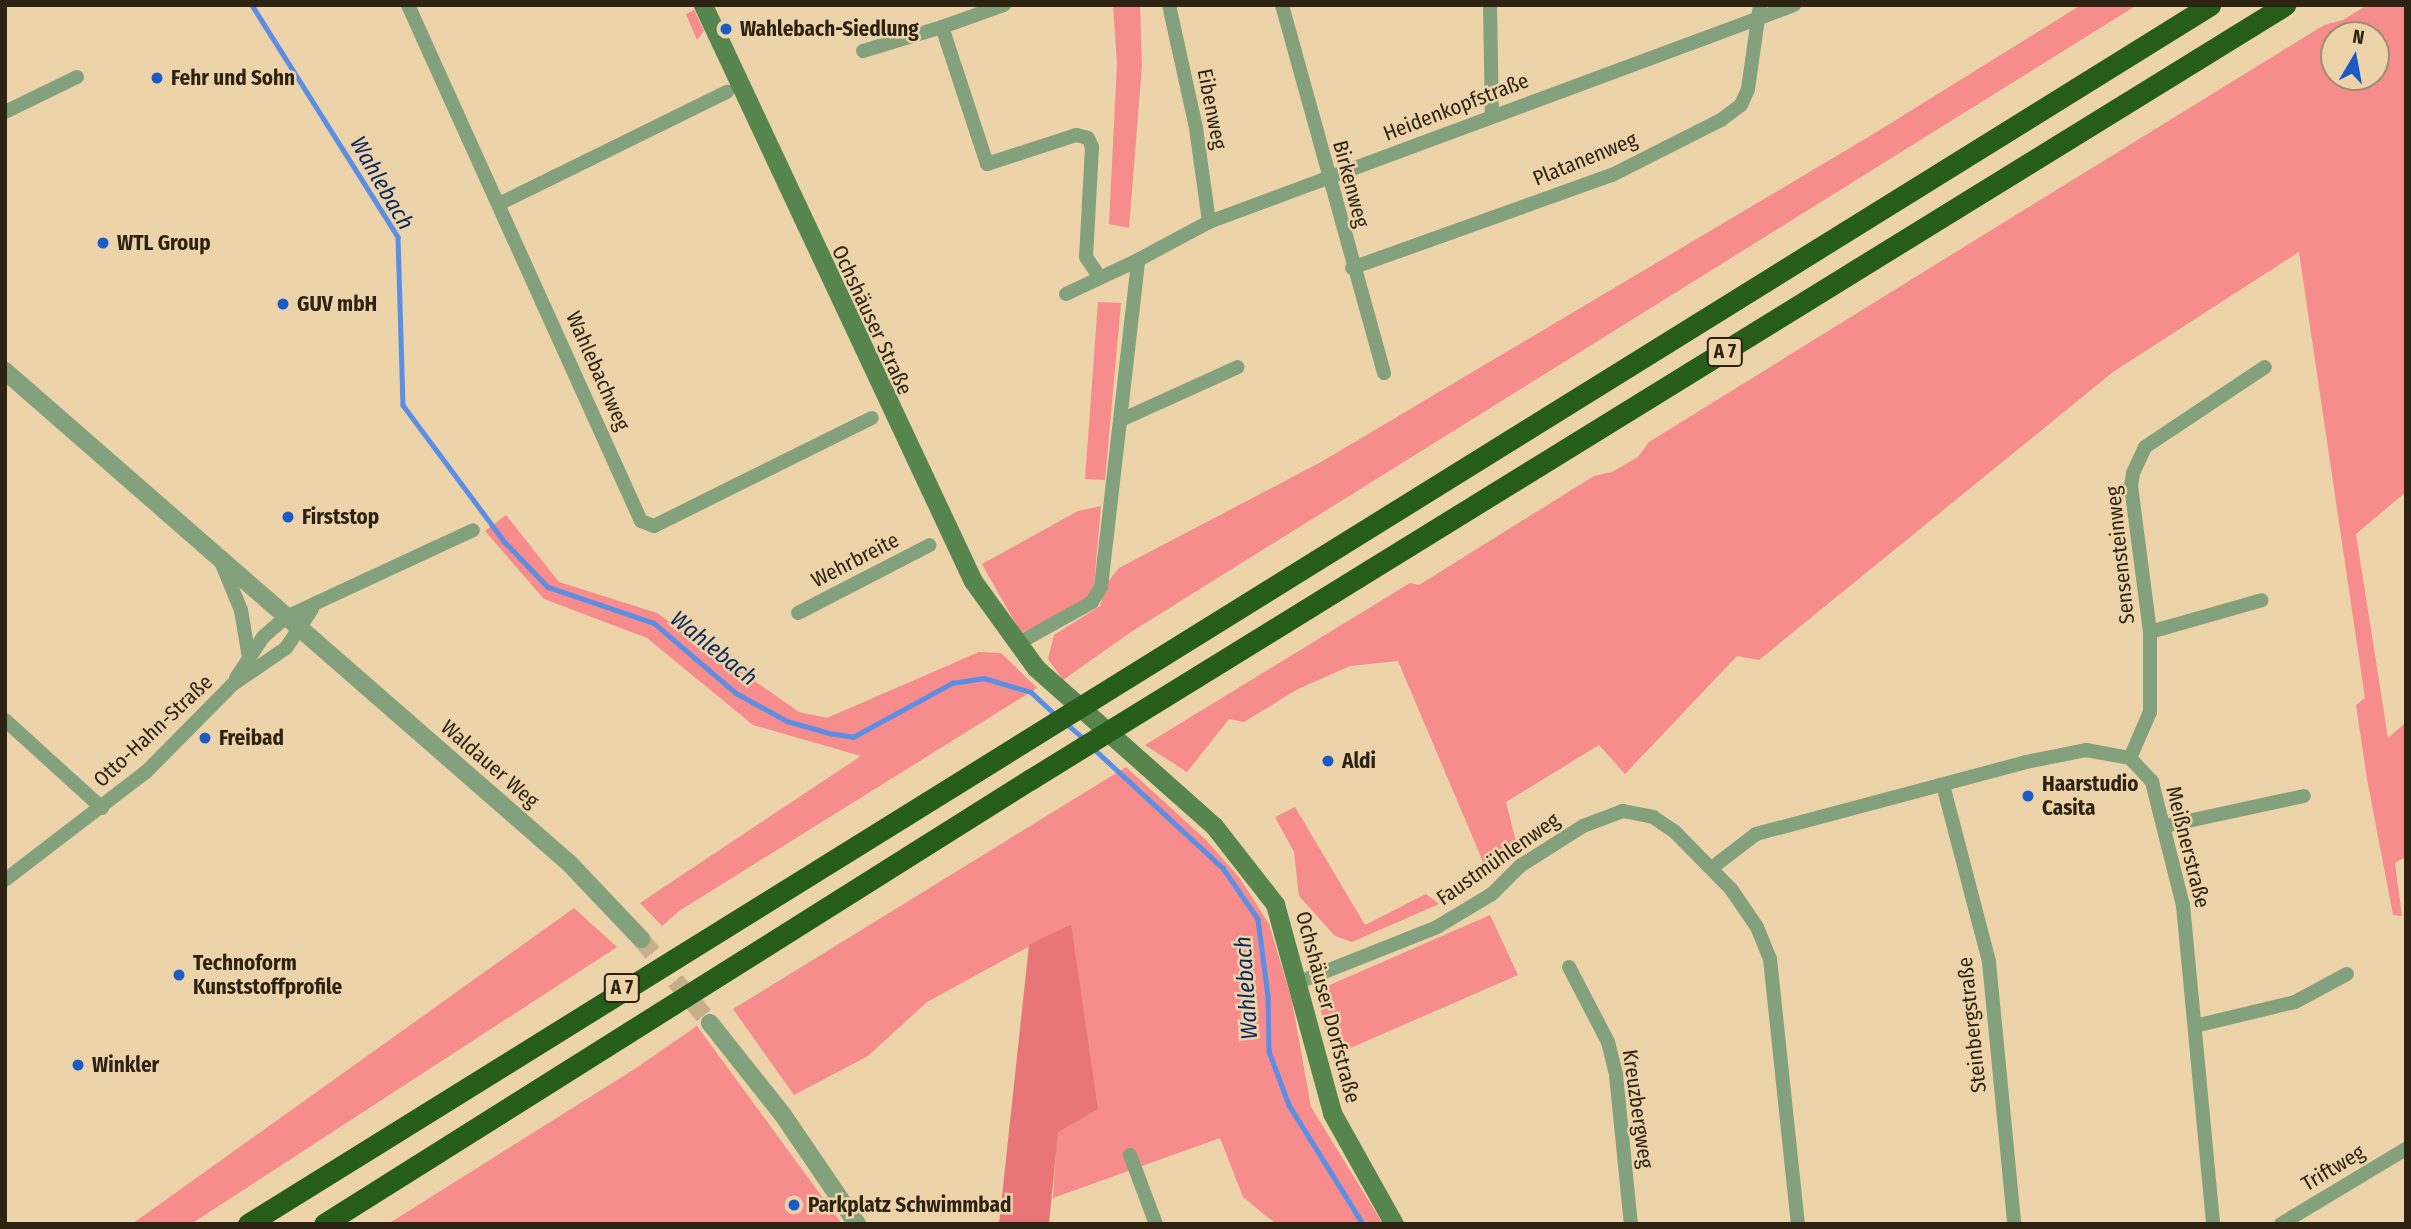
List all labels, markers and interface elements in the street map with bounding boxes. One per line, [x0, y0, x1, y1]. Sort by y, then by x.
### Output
place label: Wahlebach-Siedlung [740, 16, 919, 42]
marker: Wahlebach-Siedlung [718, 21, 734, 37]
north arrow [2320, 21, 2390, 91]
text: N [2351, 24, 2366, 49]
place label: Fehr und Sohn [171, 65, 295, 91]
street label: Eibenweg [1192, 66, 1232, 152]
street label: Heidenkopfstraße [1380, 68, 1532, 146]
marker: Fehr und Sohn [149, 70, 165, 86]
street label: Platanenweg [1529, 127, 1641, 191]
water label: Wahlebach [344, 131, 420, 235]
street label: Birkenweg [1327, 138, 1375, 230]
place label: WTL Group [117, 230, 211, 256]
marker: WTL Group [95, 235, 111, 251]
street label: Ochshäuser Straße [826, 241, 918, 399]
place label: GUV mbH [297, 291, 377, 317]
marker: GUV mbH [275, 296, 291, 312]
street label: Wahlebachweg [561, 308, 635, 434]
road number: A 7 [1706, 336, 1744, 368]
street label: Sensensteinweg [2100, 485, 2140, 625]
place label: Firststop [302, 504, 379, 530]
marker: Firststop [280, 509, 296, 525]
street label: Wehrbreite [807, 527, 903, 593]
water label: Wahlebach [665, 605, 763, 691]
street label: Otto-Hahn-Straße [88, 670, 218, 792]
street label: Waldauer Weg [436, 715, 544, 813]
place label: Freibad [219, 725, 284, 751]
marker: Freibad [197, 730, 213, 746]
place label: Aldi [1342, 748, 1376, 774]
marker: Aldi [1320, 753, 1336, 769]
place label: Haarstudio Casita [2042, 771, 2138, 821]
street label: Meißnerstraße [2161, 783, 2215, 911]
marker: Haarstudio Casita [2020, 788, 2036, 804]
street label: Faustmühlenweg [1432, 807, 1564, 911]
street label: Ochshäuser Dorfstraße [1290, 908, 1366, 1106]
water label: Wahlebach [1229, 935, 1263, 1041]
place label: Technoform Kunststoffprofile [193, 950, 342, 1000]
street label: Steinbergstraße [1952, 956, 1992, 1094]
marker: Technoform Kunststoffprofile [171, 967, 187, 983]
road number: A 7 [603, 972, 641, 1004]
street label: Kreuzbergweg [1617, 1048, 1659, 1170]
place label: Winkler [92, 1052, 159, 1078]
marker: Winkler [70, 1057, 86, 1073]
street label: Triftweg [2297, 1139, 2369, 1197]
place label: Parkplatz Schwimmbad [808, 1192, 1011, 1218]
marker: Parkplatz Schwimmbad [786, 1197, 802, 1213]

